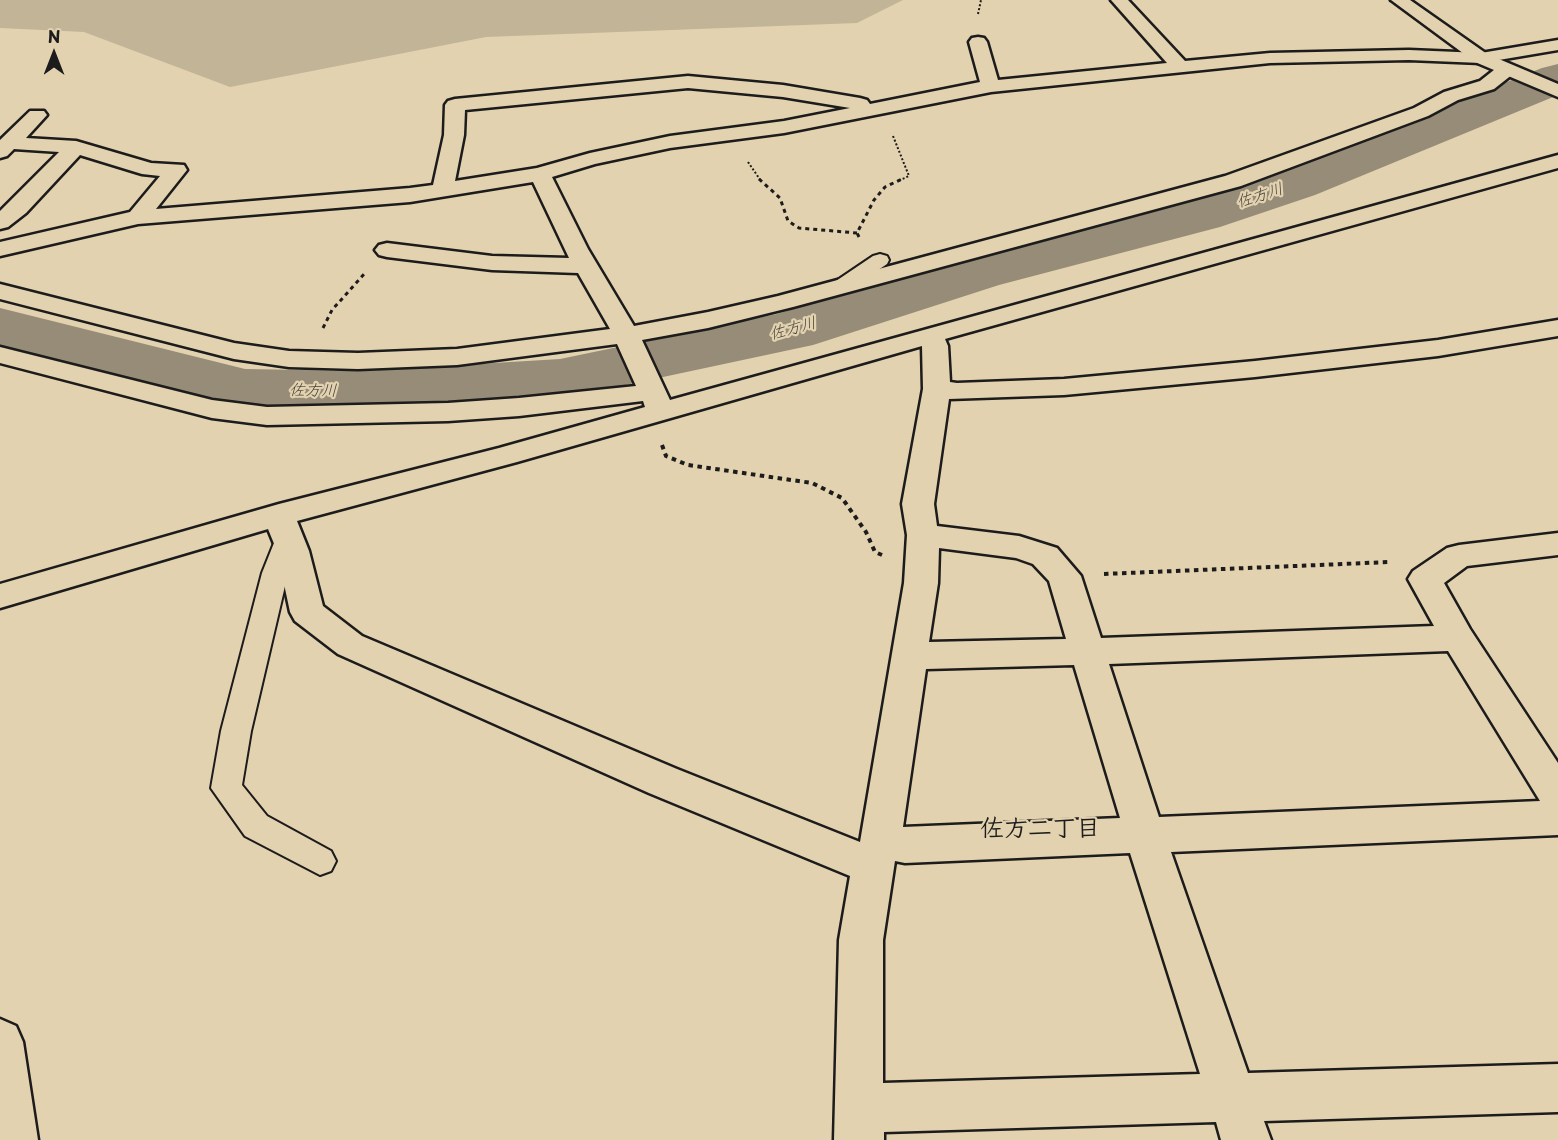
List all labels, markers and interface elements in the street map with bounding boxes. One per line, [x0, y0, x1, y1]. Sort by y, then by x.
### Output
north arrow [24, 24, 84, 84]
text: N [48, 24, 60, 48]
water label: 佐方川 [1234, 179, 1286, 213]
water label: 佐方川 [767, 314, 819, 344]
water label: 佐方川 [289, 381, 337, 401]
district label: 佐方二丁目 [980, 815, 1100, 843]

